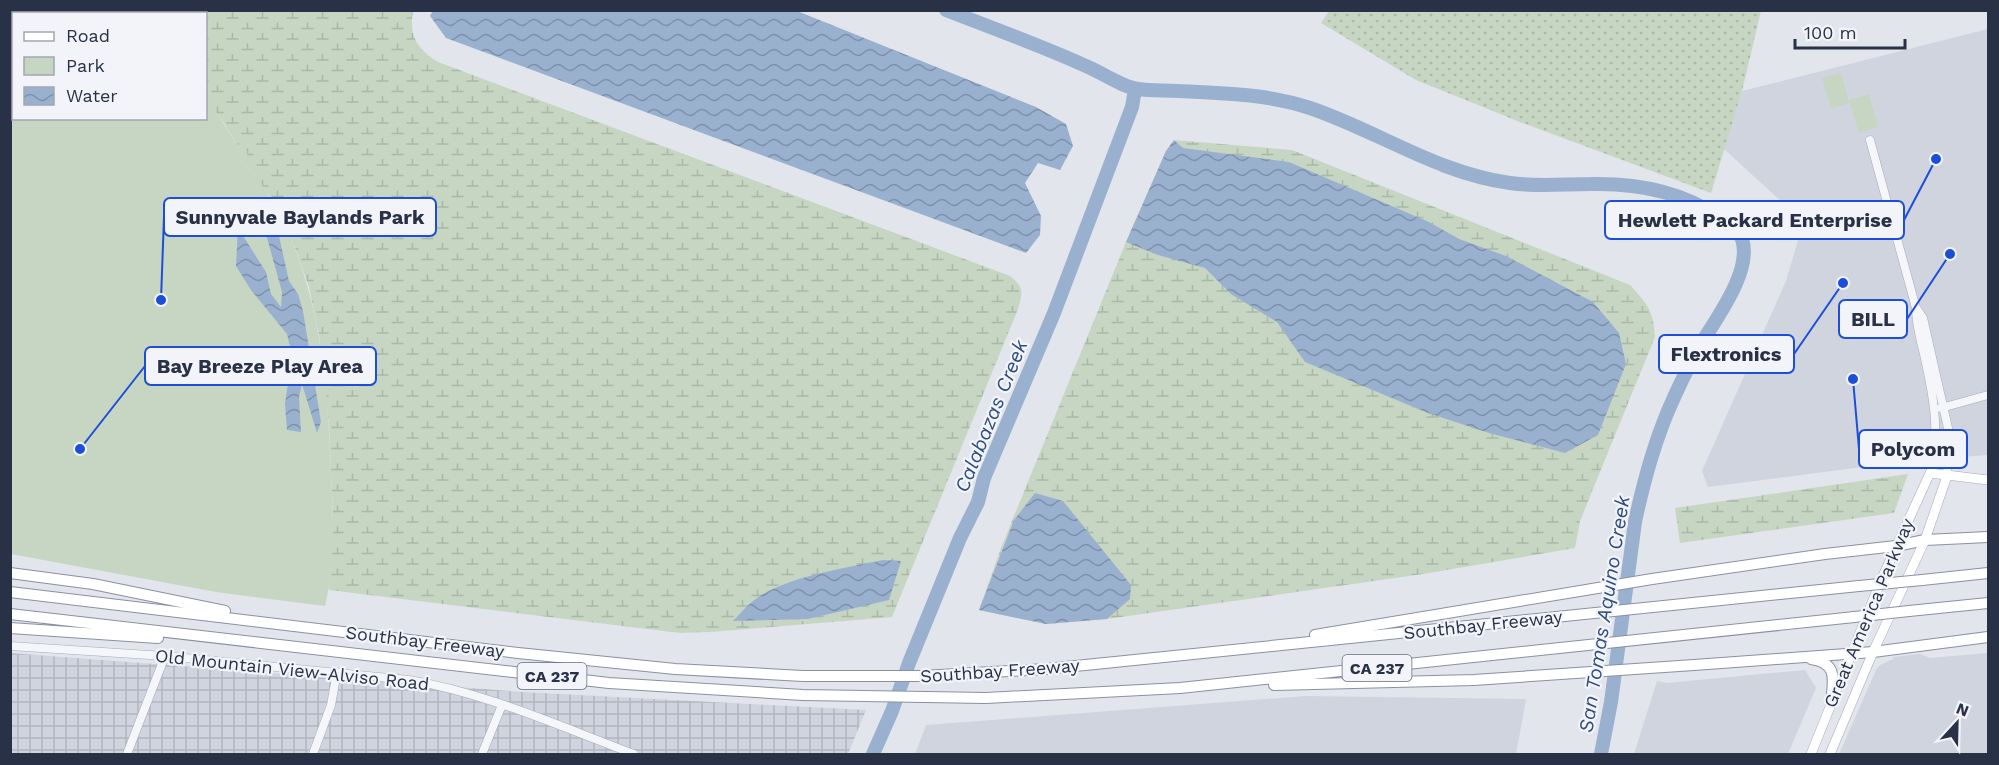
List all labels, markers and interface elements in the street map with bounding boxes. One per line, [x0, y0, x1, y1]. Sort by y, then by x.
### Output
legend [12, 12, 207, 120]
scale bar [1795, 12, 1904, 50]
text: 100 m [1804, 22, 1857, 43]
text: Road [66, 25, 110, 46]
text: Park [66, 55, 105, 76]
text: Water [66, 85, 118, 106]
callout: Sunnyvale Baylands Park [164, 198, 436, 236]
callout: Hewlett Packard Enterprise [1605, 201, 1904, 239]
text: Sunnyvale Baylands Park [176, 205, 425, 229]
text: Hewlett Packard Enterprise [1618, 208, 1892, 232]
callout: BILL [1839, 300, 1907, 338]
text: BILL [1851, 307, 1895, 331]
water label: Calabazas Creek [949, 335, 1033, 496]
callout: Flextronics [1659, 335, 1794, 373]
text: Flextronics [1670, 342, 1782, 366]
callout: Bay Breeze Play Area [145, 347, 376, 385]
text: Bay Breeze Play Area [157, 354, 364, 378]
callout: Polycom [1859, 430, 1967, 468]
text: Polycom [1871, 437, 1955, 461]
water label: San Tomas Aquino Creek [1573, 493, 1635, 734]
street label: Great America Parkway [1819, 514, 1918, 710]
street label: Southbay Freeway [1402, 606, 1564, 643]
street label: Southbay Freeway [345, 621, 506, 662]
street label: Old Mountain View-Alviso Road [154, 645, 430, 694]
street label: Southbay Freeway [920, 654, 1081, 687]
road number: CA 237 [1342, 655, 1412, 681]
road number: CA 237 [518, 663, 586, 689]
north arrow [1927, 693, 1987, 753]
text: N [1953, 699, 1971, 721]

